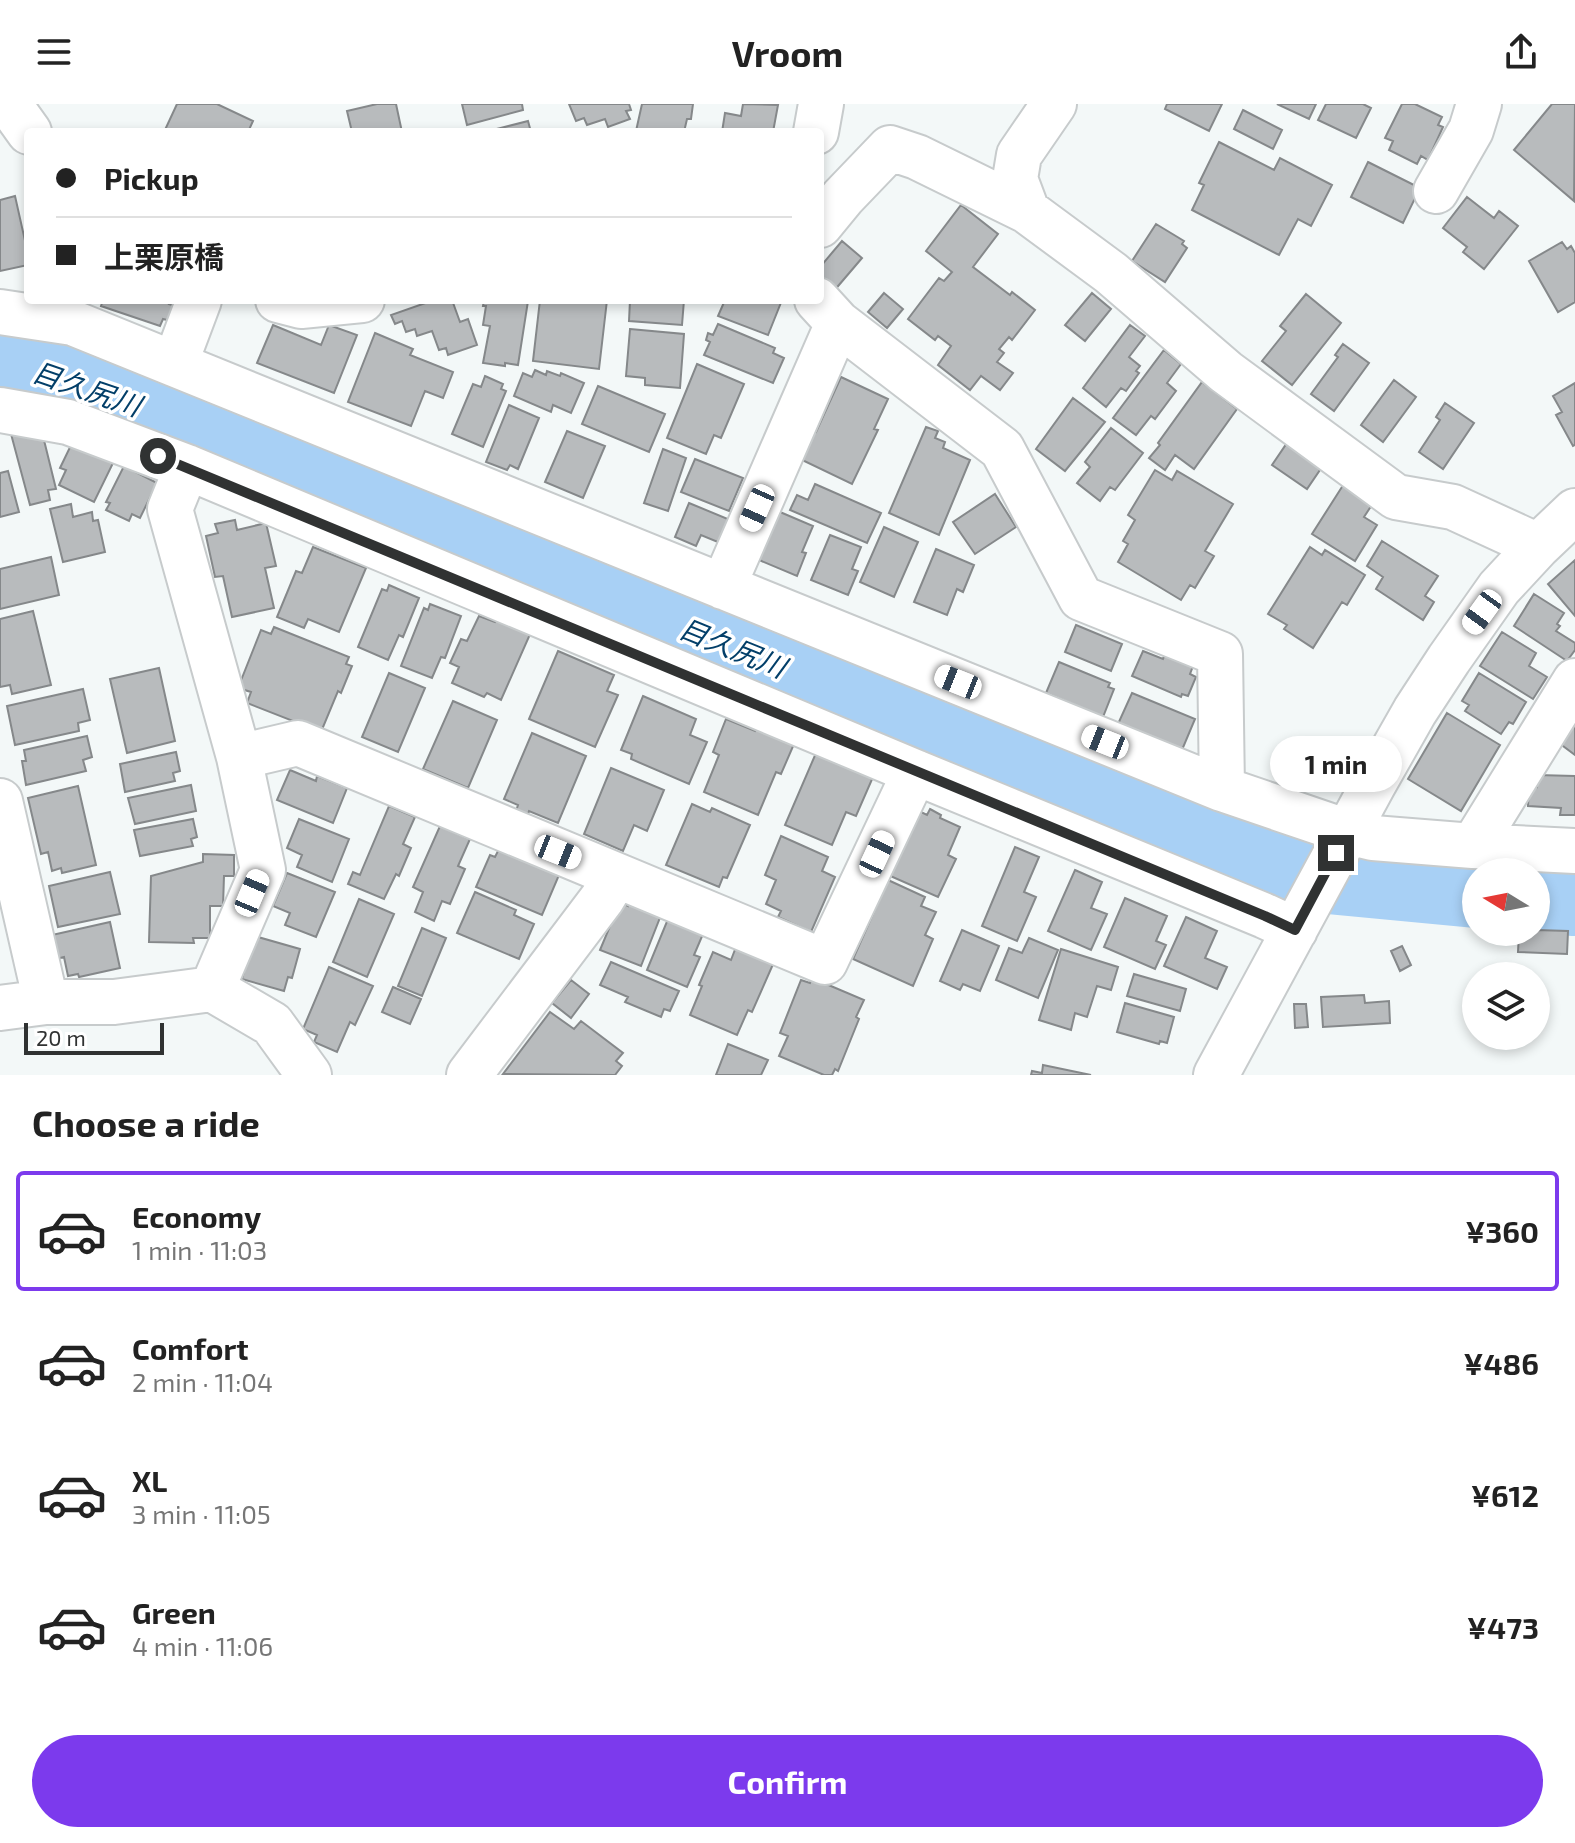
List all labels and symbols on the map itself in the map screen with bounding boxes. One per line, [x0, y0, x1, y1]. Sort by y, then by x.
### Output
water label: 目久尻川 [29, 354, 148, 423]
route start [140, 438, 176, 474]
car [736, 481, 778, 535]
car [1458, 586, 1506, 638]
water label: 目久尻川 [675, 610, 794, 685]
car [931, 662, 985, 702]
car [1078, 722, 1132, 762]
callout: 1 min [1270, 737, 1402, 793]
car [856, 827, 898, 881]
car [531, 832, 585, 872]
route end [1318, 835, 1354, 871]
north arrow [1462, 858, 1550, 946]
car [232, 866, 272, 920]
scale bar [24, 1019, 164, 1055]

